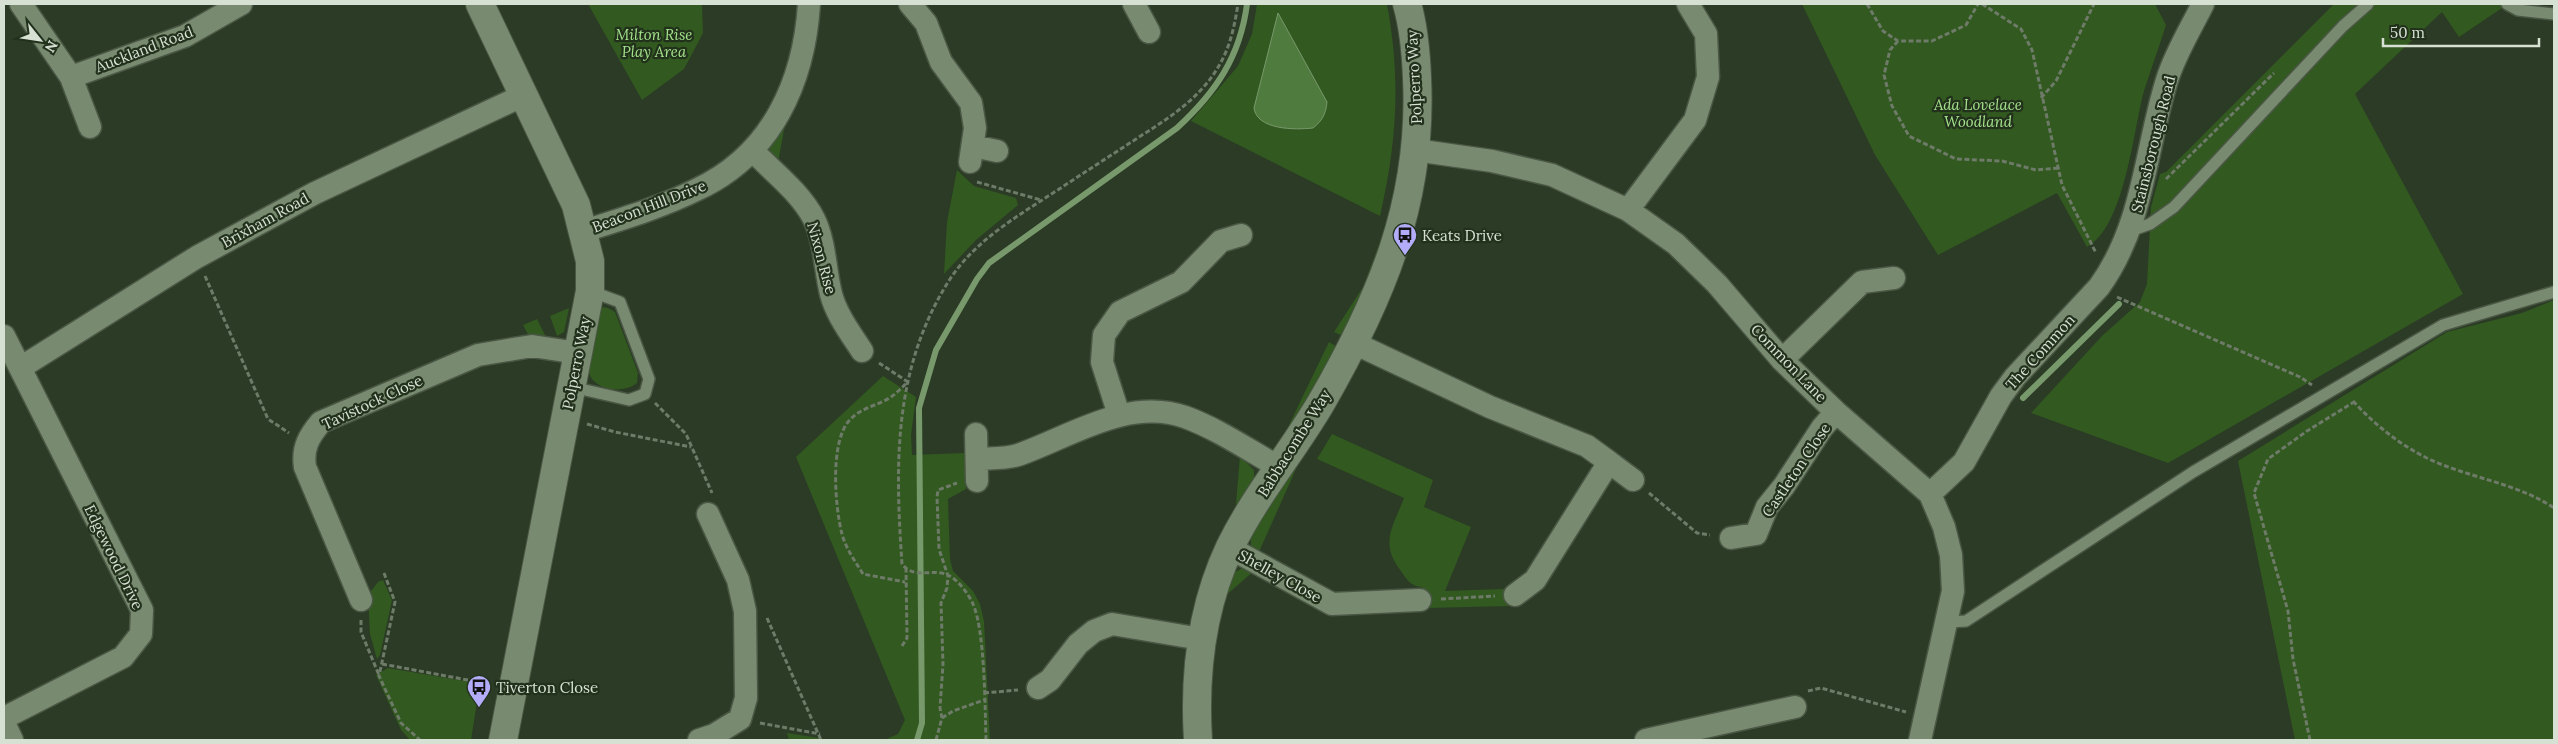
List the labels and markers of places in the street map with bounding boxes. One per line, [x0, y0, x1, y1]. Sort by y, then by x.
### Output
bus stop icon: Keats Drive [1392, 222, 1418, 256]
place label: Keats Drive [1422, 226, 1502, 245]
bus stop icon: Tiverton Close [466, 674, 492, 708]
place label: Tiverton Close [496, 678, 598, 697]

